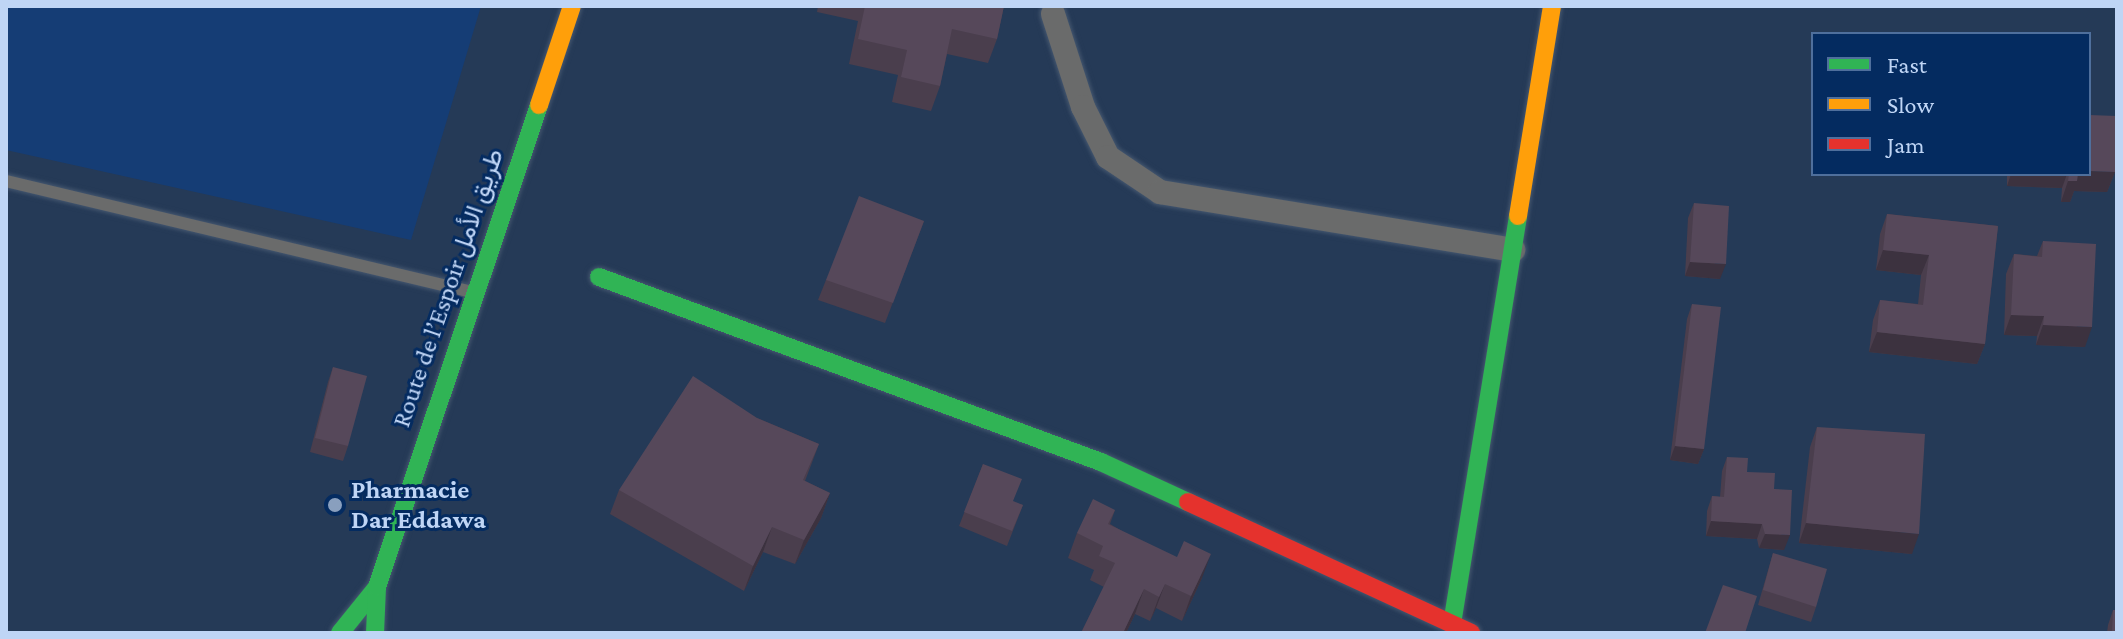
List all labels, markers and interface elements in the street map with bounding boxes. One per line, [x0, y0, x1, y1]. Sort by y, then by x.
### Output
legend [1811, 32, 2091, 176]
text: Fast [1887, 51, 1927, 78]
text: Slow [1887, 91, 1934, 118]
text: Jam [1887, 131, 1925, 158]
street label: Route de l’Espoir طريق الأمل [386, 145, 510, 431]
place label: Pharmacie Dar Eddawa [351, 474, 486, 536]
marker: Pharmacie Dar Eddawa [326, 496, 344, 514]

